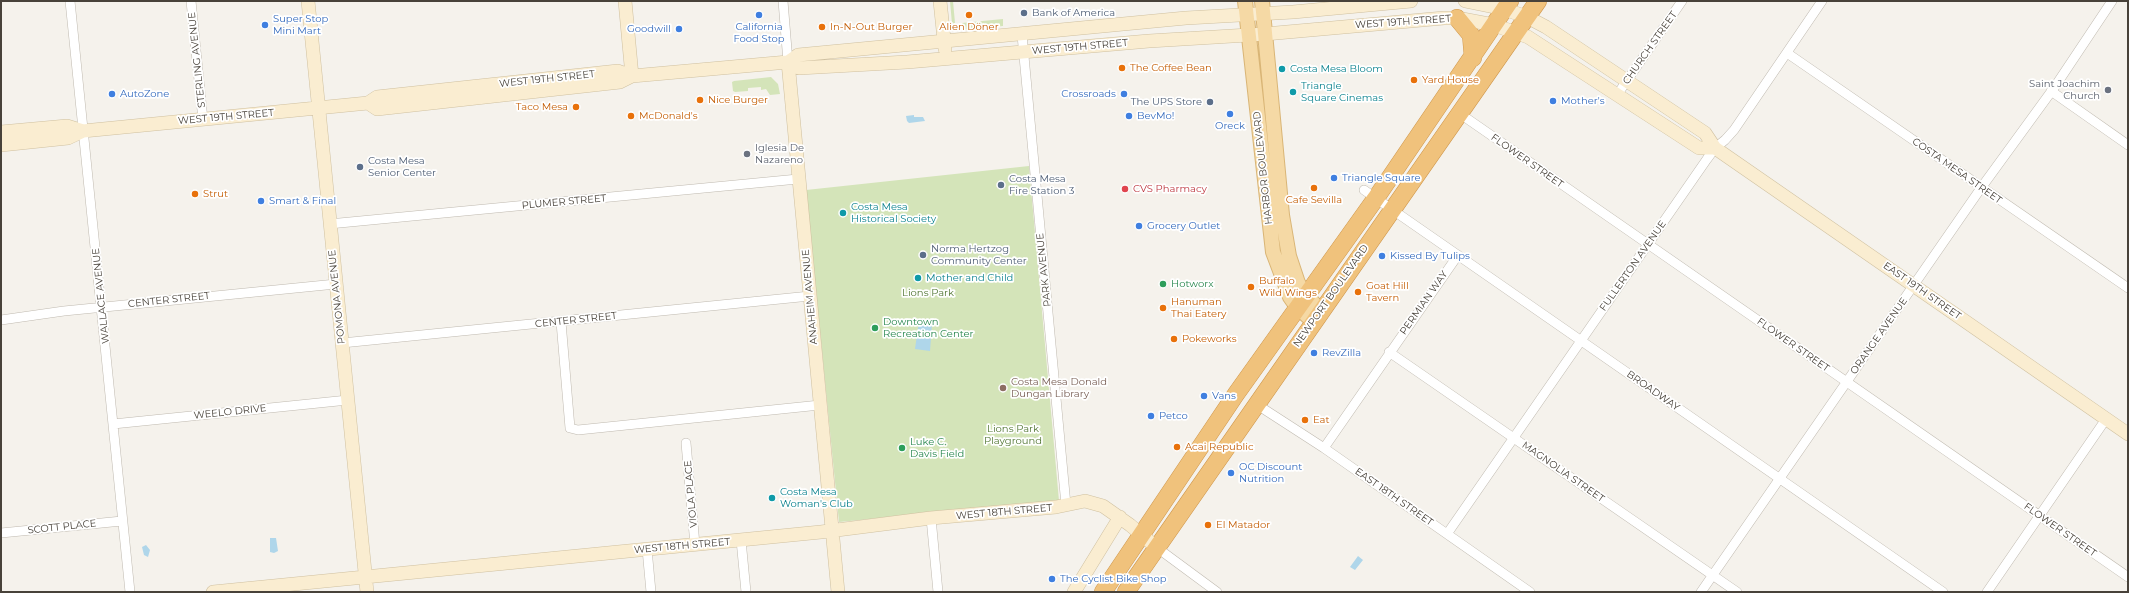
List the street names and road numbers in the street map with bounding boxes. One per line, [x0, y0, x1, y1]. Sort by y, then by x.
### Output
street label: CHURCH STREET [1620, 9, 1680, 87]
street label: STERLING AVENUE [186, 12, 208, 108]
street label: WEST 19TH STREET [1355, 13, 1451, 31]
street label: WEST 19TH STREET [1032, 37, 1128, 57]
street label: WEST 19TH STREET [499, 68, 595, 90]
street label: WEST 19TH STREET [178, 107, 274, 127]
street label: HARBOR BOULEVARD [1251, 111, 1275, 225]
street label: FLOWER STREET [1488, 131, 1566, 191]
street label: COSTA MESA STREET [1910, 135, 2004, 207]
street label: PLUMER STREET [521, 192, 607, 212]
street label: FULLERTON AVENUE [1597, 218, 1669, 314]
street label: PARK AVENUE [1034, 233, 1054, 307]
street label: NEWPORT BOULEVARD [1291, 242, 1371, 350]
street label: WALLACE AVENUE [90, 248, 112, 344]
street label: POMONA AVENUE [326, 249, 348, 345]
street label: ANAHEIM AVENUE [800, 249, 820, 345]
street label: EAST 19TH STREET [1881, 260, 1963, 322]
street label: PERMIAN WAY [1397, 269, 1451, 337]
street label: CENTER STREET [127, 290, 211, 310]
street label: ORANGE AVENUE [1848, 295, 1910, 377]
street label: CENTER STREET [534, 310, 618, 330]
street label: FLOWER STREET [1754, 315, 1832, 375]
street label: BROADWAY [1624, 368, 1682, 414]
street label: WEELO DRIVE [193, 402, 267, 422]
street label: MAGNOLIA STREET [1520, 439, 1606, 505]
street label: VIOLA PLACE [682, 460, 700, 528]
street label: EAST 18TH STREET [1353, 465, 1435, 529]
street label: FLOWER STREET [2021, 500, 2099, 560]
street label: WEST 18TH STREET [955, 502, 1053, 522]
street label: SCOTT PLACE [27, 517, 97, 537]
street label: WEST 18TH STREET [633, 536, 731, 556]

